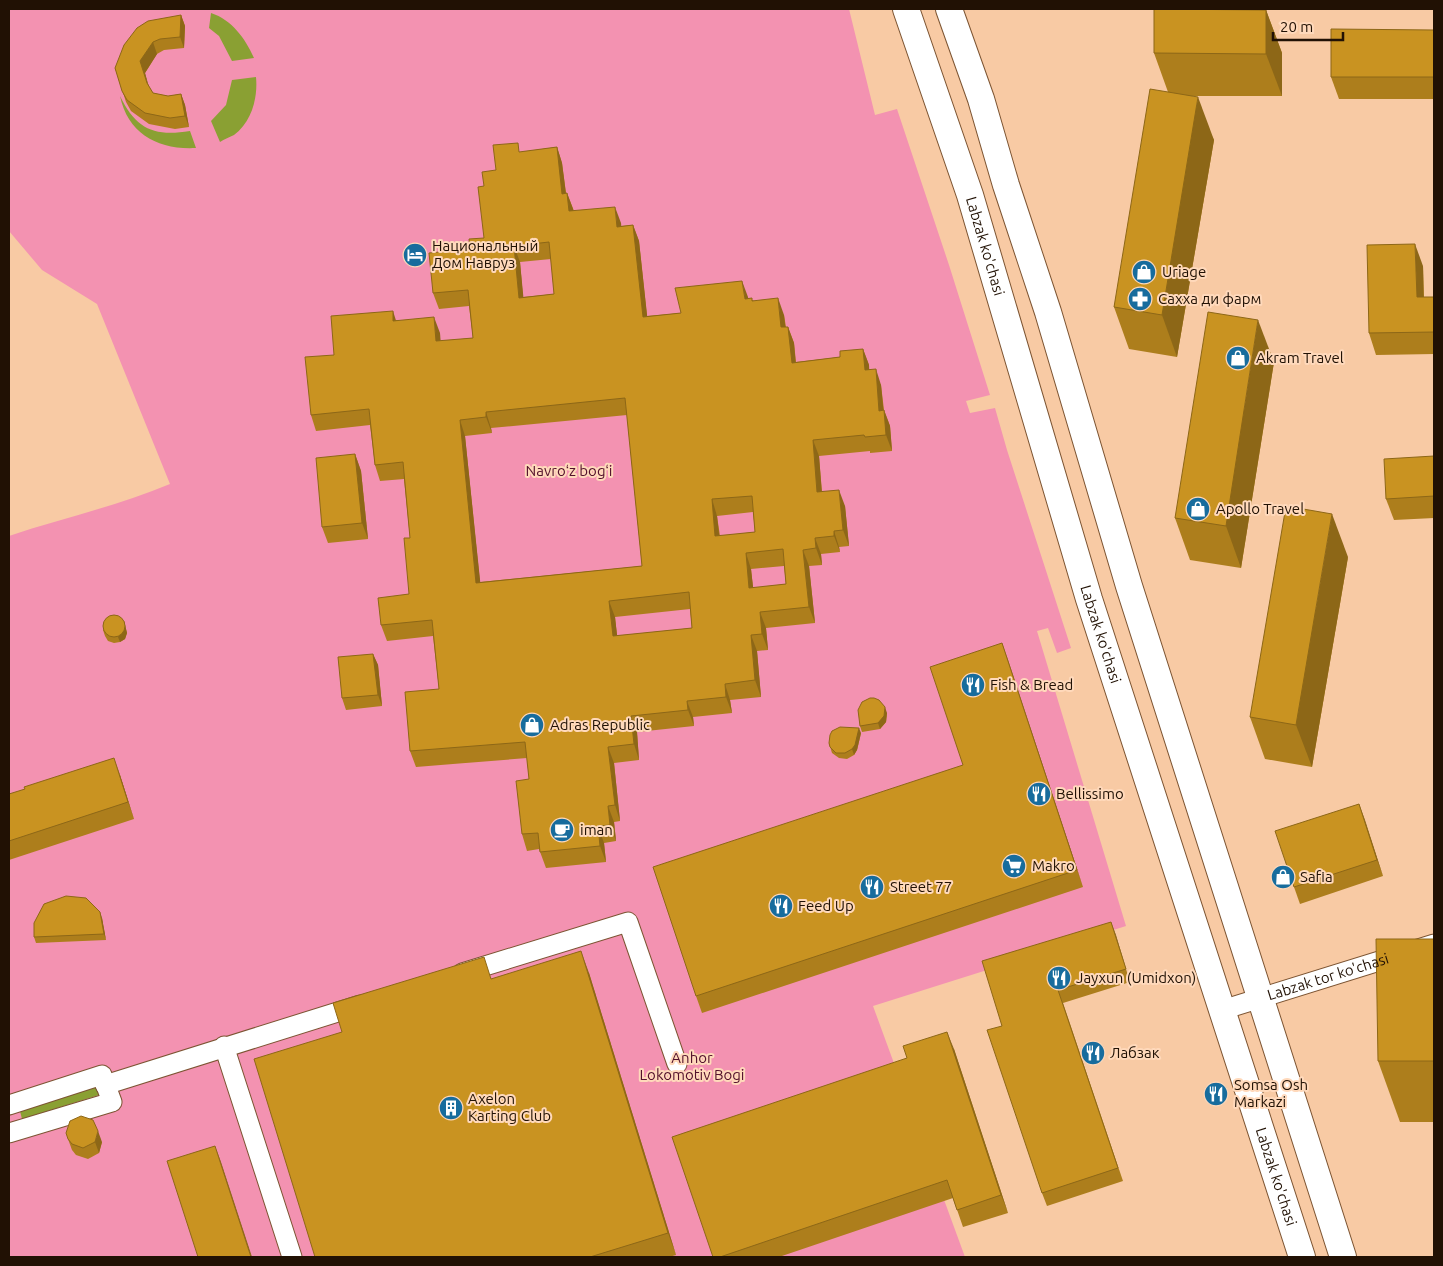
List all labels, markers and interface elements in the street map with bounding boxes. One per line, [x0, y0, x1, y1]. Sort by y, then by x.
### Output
scale bar [1273, 10, 1343, 42]
text: 20 m [1280, 18, 1313, 35]
street label: Labzak ko'chasi [963, 194, 1008, 298]
place label: Национальный Дом Навруз [432, 237, 538, 271]
hotel icon: Национальный Дом Навруз [402, 242, 428, 268]
shop icon: Uriage [1131, 259, 1157, 285]
place label: Uriage [1162, 263, 1206, 280]
pharmacy icon: Сахха ди фарм [1127, 286, 1153, 312]
place label: Сахха ди фарм [1158, 290, 1261, 307]
shop icon: Akram Travel [1225, 345, 1251, 371]
place label: Akram Travel [1256, 349, 1344, 366]
park label: Navroʻz bogʻi [526, 462, 613, 479]
shop icon: Apollo Travel [1185, 496, 1211, 522]
place label: Apollo Travel [1216, 500, 1304, 517]
street label: Labzak ko'chasi [1077, 583, 1125, 686]
restaurant icon: Fish & Bread [960, 672, 986, 698]
place label: Fish & Bread [990, 676, 1073, 693]
shop icon: Adras Republic [519, 712, 545, 738]
place label: Adras Republic [550, 716, 650, 733]
restaurant icon: Bellissimo [1026, 781, 1052, 807]
place label: Bellissimo [1056, 785, 1124, 802]
cafe icon: iman [549, 817, 575, 843]
place label: iman [580, 821, 613, 838]
supermarket icon: Makro [1001, 853, 1027, 879]
place label: Makro [1032, 857, 1075, 874]
shop icon: Safia [1270, 864, 1296, 890]
place label: Safia [1300, 868, 1333, 885]
restaurant icon: Street 77 [859, 874, 885, 900]
place label: Street 77 [890, 878, 952, 895]
restaurant icon: Feed Up [768, 893, 794, 919]
place label: Feed Up [798, 897, 854, 914]
street label: Labzak tor ko'chasi [1265, 950, 1391, 1003]
restaurant icon: Jayxun (Umidxon) [1046, 965, 1072, 991]
place label: Jayxun (Umidxon) [1076, 969, 1196, 986]
restaurant icon: Лабзак [1080, 1040, 1106, 1066]
place label: Лабзак [1110, 1044, 1160, 1061]
park label: Anhor Lokomotiv Bogi [639, 1049, 745, 1083]
place label: Somsa Osh Markazi [1234, 1076, 1308, 1110]
restaurant icon: Somsa Osh Markazi [1203, 1081, 1229, 1107]
place label: Axelon Karting Club [468, 1090, 551, 1124]
building icon: Axelon Karting Club [438, 1095, 464, 1121]
street label: Labzak ko'chasi [1253, 1125, 1300, 1228]

